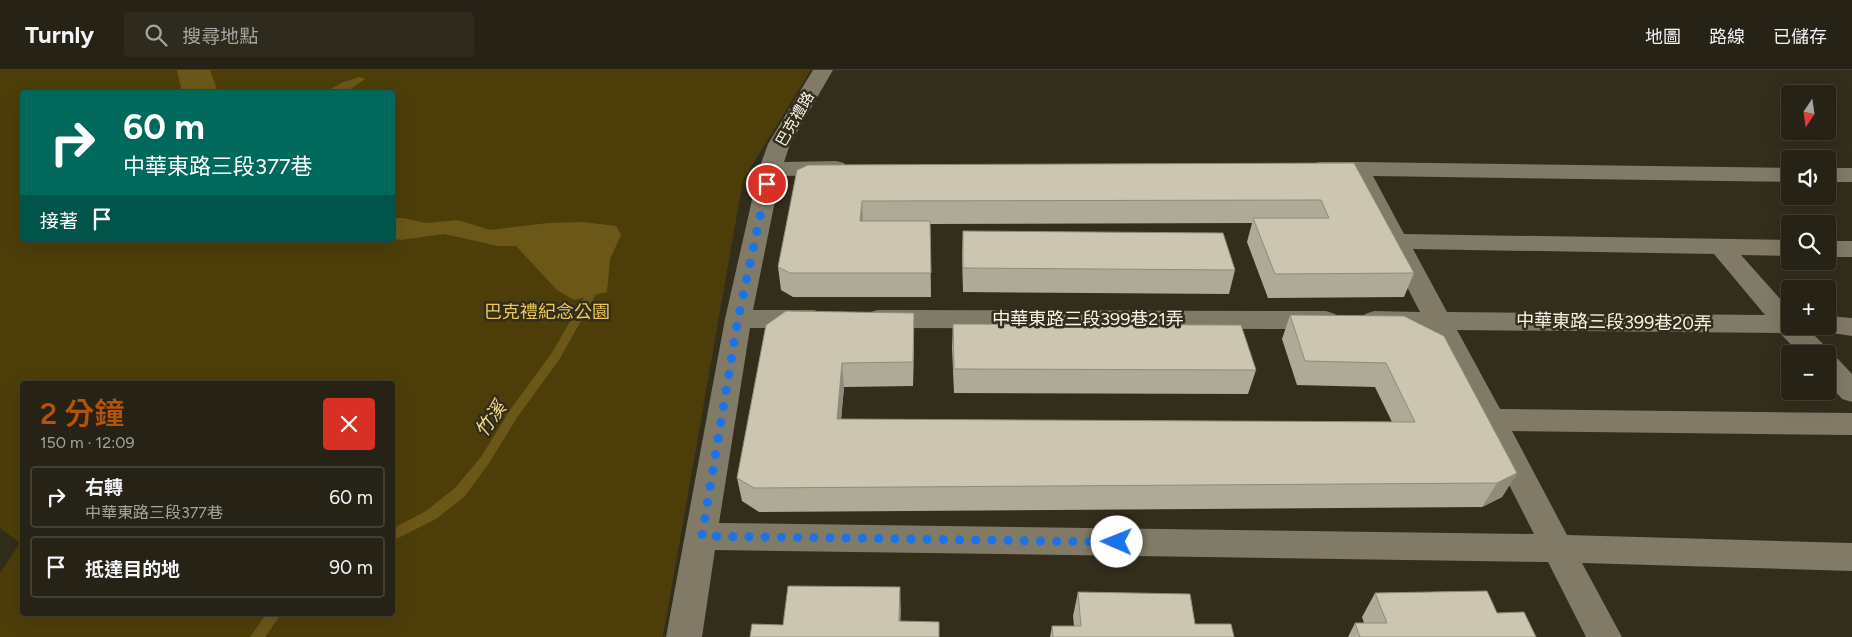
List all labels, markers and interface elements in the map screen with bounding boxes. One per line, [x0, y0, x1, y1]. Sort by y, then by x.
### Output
search box [124, 12, 474, 57]
text: Turnly [25, 20, 94, 49]
icon: search [142, 21, 170, 49]
text: 搜尋地點 [182, 25, 258, 48]
text: 地圖 [1645, 26, 1681, 48]
text: 路線 [1709, 26, 1745, 48]
text: 已儲存 [1773, 26, 1827, 48]
north arrow [1781, 85, 1836, 140]
map controls [1781, 85, 1836, 400]
street label: 巴克禮路 [772, 89, 818, 149]
text: 60 m [123, 106, 205, 148]
icon: right [40, 110, 105, 175]
button: sound [1781, 150, 1836, 205]
text: 中華東路三段377巷 [123, 153, 313, 180]
pin [746, 163, 788, 205]
icon: arrive [753, 170, 781, 198]
icon: arrive [88, 205, 116, 233]
text: 接著 [40, 210, 78, 233]
button: search [1781, 215, 1836, 270]
button: + [1781, 280, 1836, 335]
park label: 巴克禮紀念公園 [484, 301, 610, 323]
street label: 中華東路三段399巷21弄 [992, 308, 1184, 330]
street label: 中華東路三段399巷20弄 [1516, 309, 1712, 335]
button: − [1781, 345, 1836, 400]
text: 2 分鐘 [40, 395, 124, 432]
water label: 竹溪 [470, 395, 512, 441]
button: close [323, 398, 375, 450]
text: 150 m · 12:09 [40, 433, 135, 452]
text: 右轉 [85, 476, 123, 499]
icon: right [42, 483, 70, 511]
text: 60 m [329, 486, 373, 509]
text: 中華東路三段377巷 [85, 503, 223, 522]
position arrow [1090, 515, 1142, 567]
icon: arrive [42, 553, 70, 581]
text: 90 m [329, 556, 373, 579]
text: 抵達目的地 [85, 558, 180, 581]

